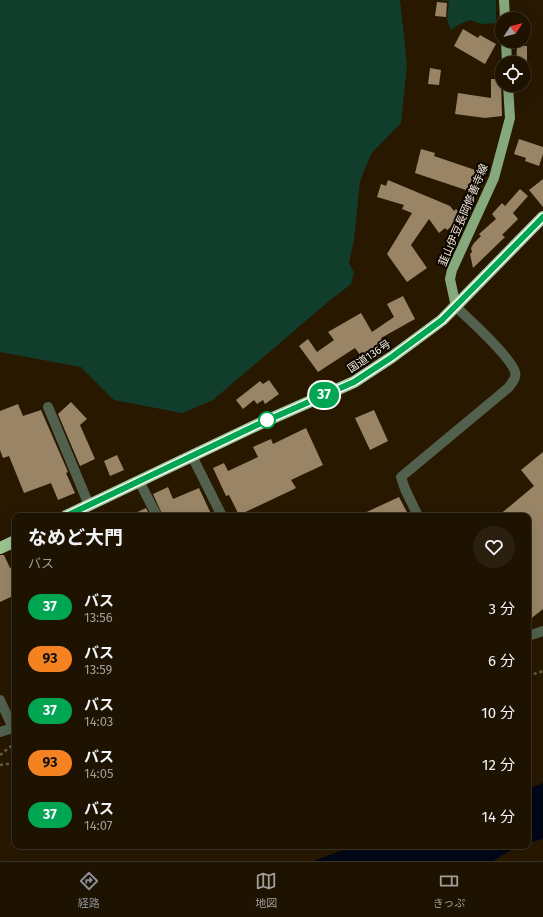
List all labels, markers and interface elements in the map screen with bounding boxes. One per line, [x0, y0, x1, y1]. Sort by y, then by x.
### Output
north arrow [495, 12, 531, 48]
map controls [495, 12, 531, 92]
button: locate [495, 56, 531, 92]
street label: 韮山伊豆長岡修善寺線 [436, 162, 491, 268]
street label: 国道136号 [345, 337, 393, 376]
line badge: 37 [306, 382, 342, 408]
text: 37 [317, 386, 331, 403]
unlabelled marker [258, 411, 276, 429]
text: なめど大門 [28, 526, 123, 549]
button: heart [473, 526, 515, 568]
text: バス [28, 556, 54, 571]
text: バス [84, 592, 114, 610]
text: 37 [43, 598, 57, 615]
text: 3 分 [489, 600, 515, 618]
text: 13:56 [84, 610, 113, 625]
text: バス [84, 644, 114, 662]
text: 93 [43, 650, 57, 667]
text: 6 分 [488, 652, 515, 670]
text: 13:59 [84, 662, 112, 677]
text: バス [84, 696, 114, 714]
text: 37 [43, 702, 57, 719]
text: 10 分 [481, 704, 515, 722]
text: 14:03 [84, 714, 113, 729]
text: バス [84, 748, 114, 766]
text: 93 [43, 754, 57, 771]
text: 12 分 [482, 756, 515, 774]
text: 14:05 [84, 766, 113, 781]
text: バス [84, 800, 114, 818]
text: 37 [43, 806, 57, 823]
text: 14 分 [482, 808, 515, 826]
text: 14:07 [84, 818, 112, 833]
tab: 経路 [78, 870, 100, 910]
tab: 地図 [255, 870, 277, 910]
tab: きっぷ [433, 870, 465, 910]

